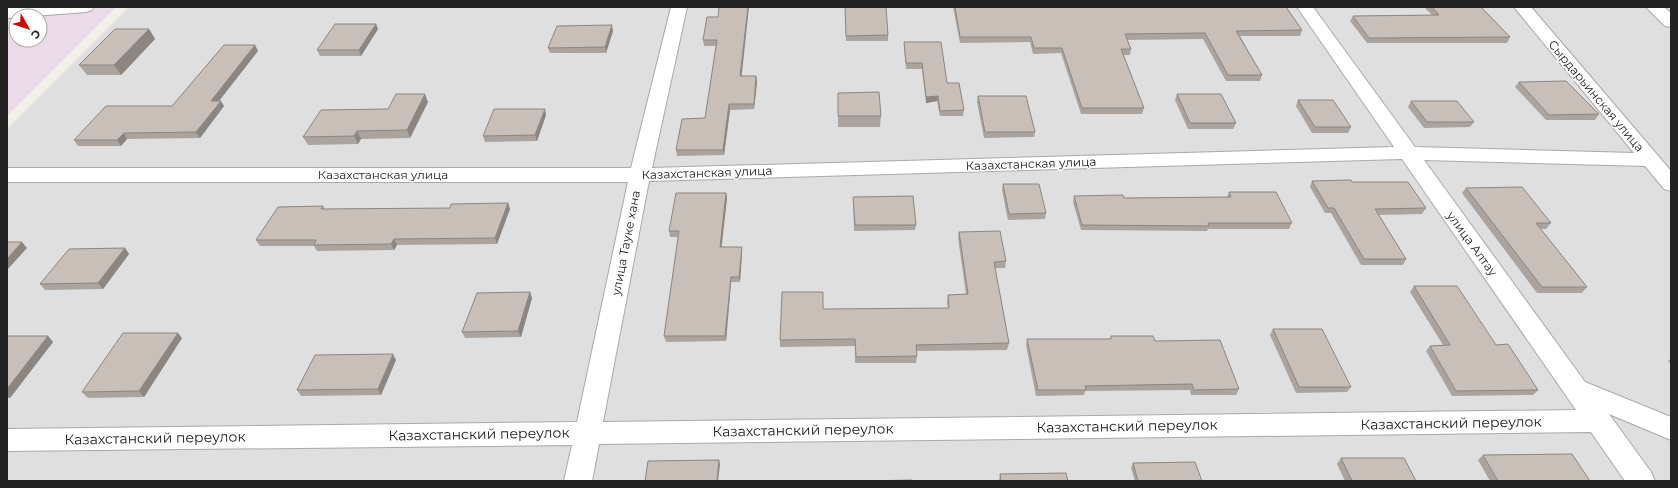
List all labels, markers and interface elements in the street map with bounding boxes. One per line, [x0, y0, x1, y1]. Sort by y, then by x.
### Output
north arrow [8, 8, 48, 48]
text: С [28, 27, 44, 42]
street label: Сырдарьинская улица [1545, 37, 1647, 154]
street label: Казахстанская улица [965, 154, 1097, 173]
street label: Казахстанская улица [641, 163, 773, 182]
street label: Казахстанская улица [318, 167, 448, 182]
street label: улица Тауке хана [608, 189, 643, 298]
street label: улица Алтау [1443, 208, 1501, 279]
street label: Казахстанский переулок [1360, 412, 1542, 434]
street label: Казахстанский переулок [1036, 415, 1218, 437]
street label: Казахстанский переулок [712, 419, 894, 441]
street label: Казахстанский переулок [388, 423, 570, 445]
street label: Казахстанский переулок [64, 427, 246, 449]

